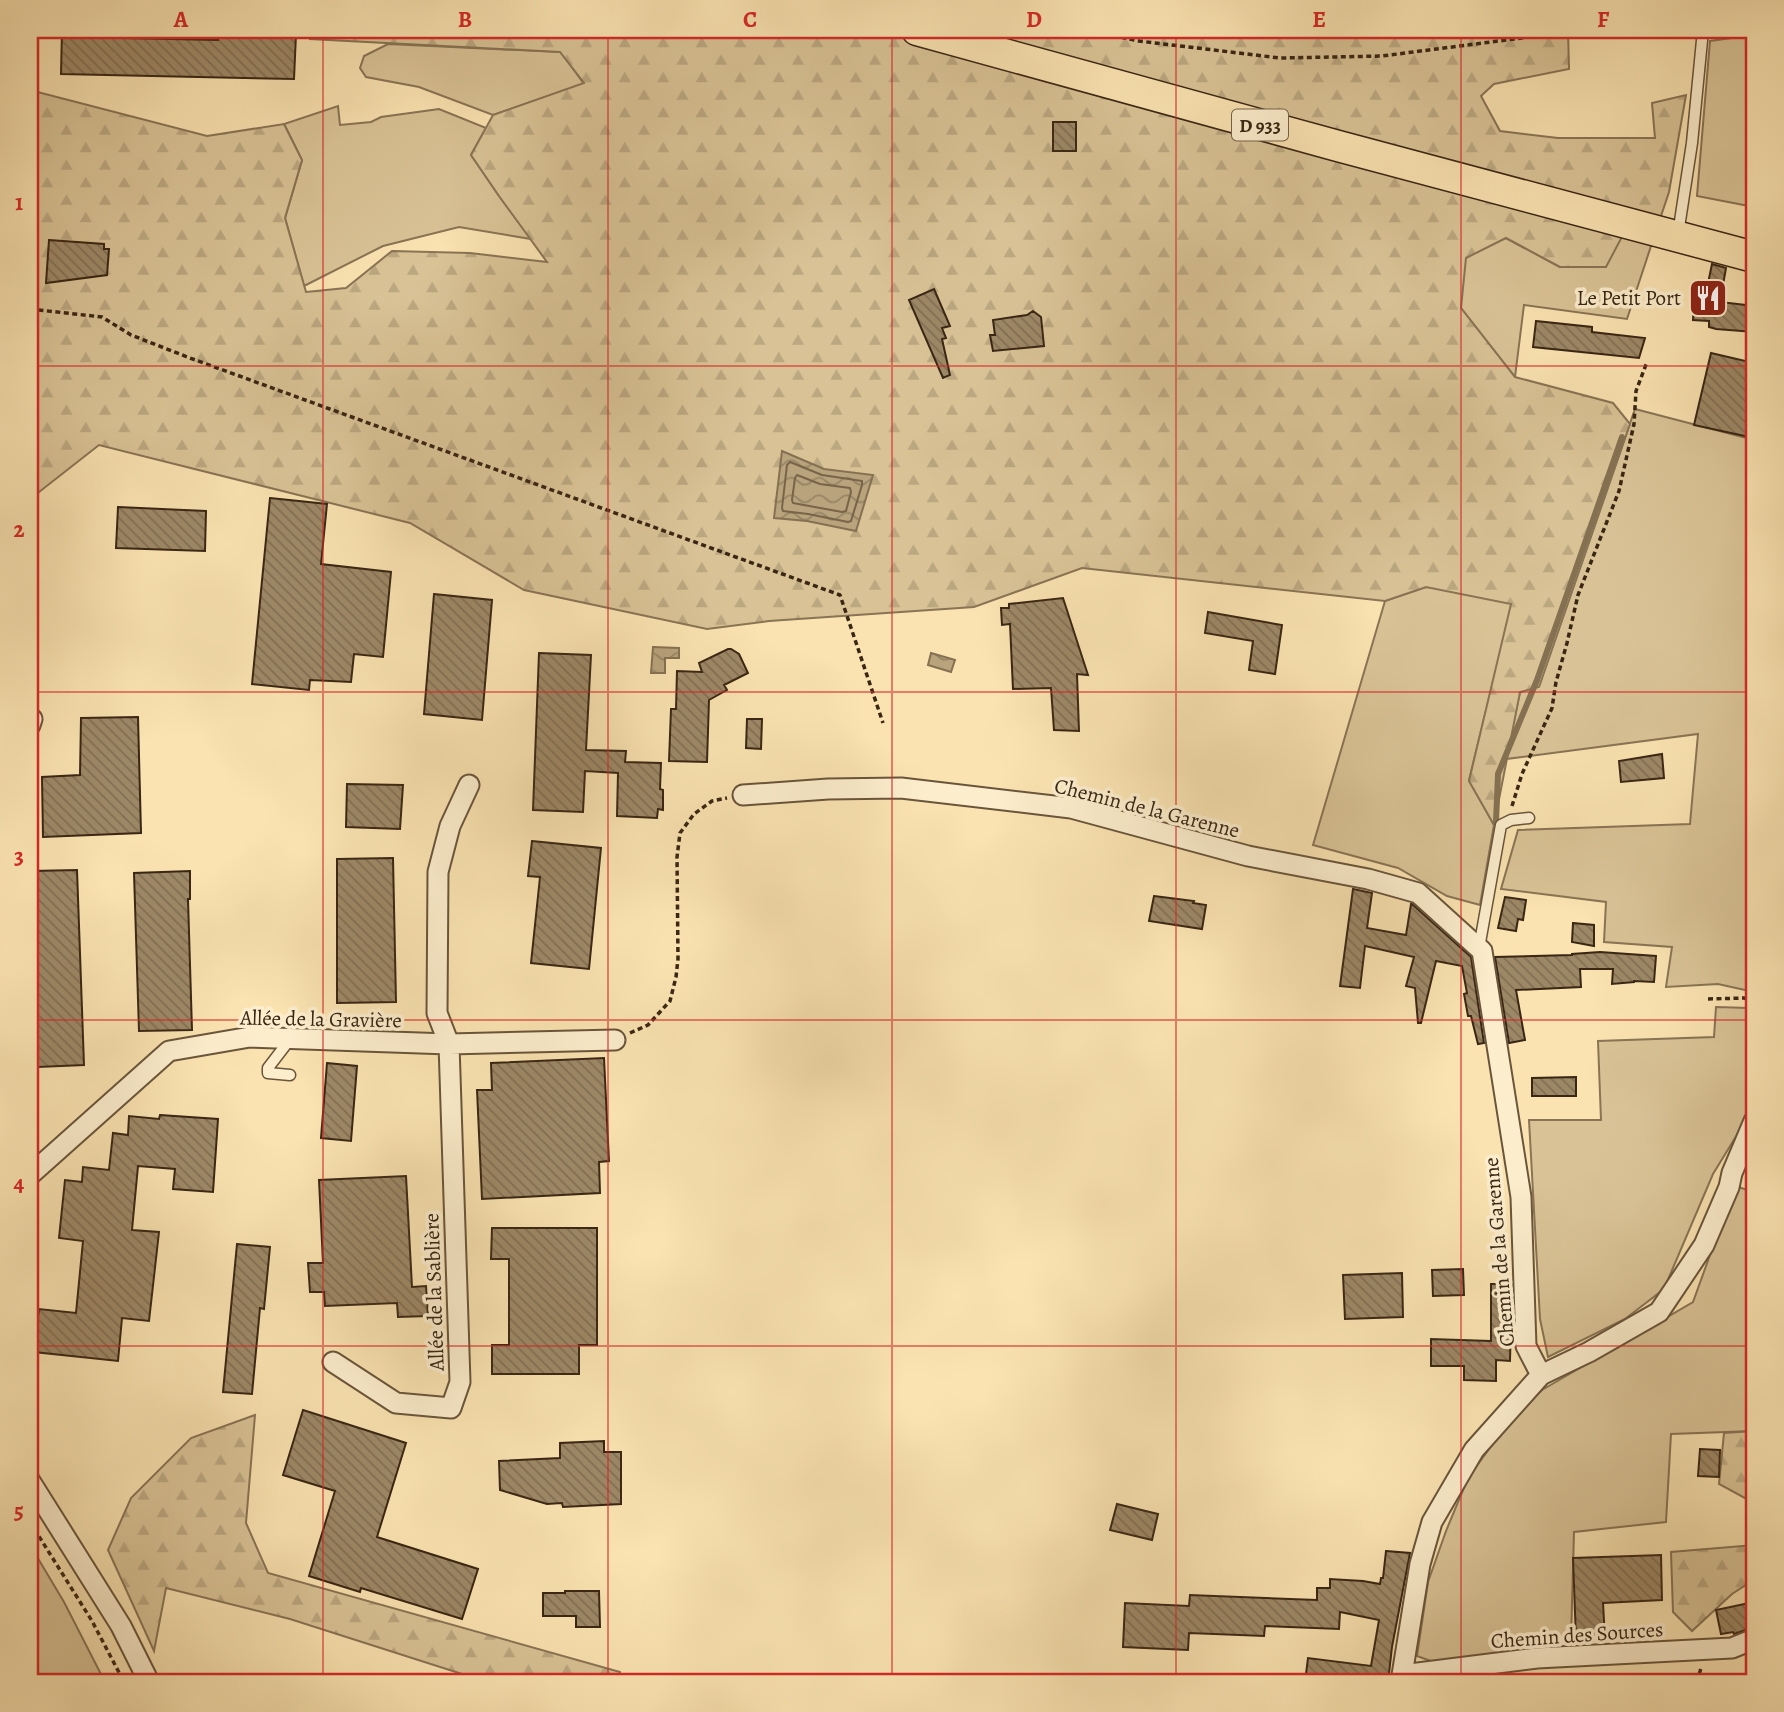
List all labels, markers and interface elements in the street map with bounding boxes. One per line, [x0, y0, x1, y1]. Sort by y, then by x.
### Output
text: A [173, 4, 189, 35]
text: B [458, 4, 472, 35]
text: C [743, 4, 757, 35]
text: D [1026, 4, 1042, 35]
text: E [1312, 4, 1326, 35]
text: F [1597, 4, 1610, 35]
road number: D 933 [1232, 110, 1288, 140]
text: 1 [15, 187, 23, 218]
restaurant icon: Le Petit Port [1687, 277, 1729, 319]
place label: Le Petit Port [1577, 284, 1681, 312]
text: 2 [13, 514, 25, 545]
street label: Chemin de la Garenne [1051, 771, 1243, 845]
text: 3 [14, 841, 24, 872]
street label: Allée de la Gravière [239, 1004, 402, 1034]
street label: Chemin de la Garenne [1477, 1156, 1521, 1348]
text: 4 [14, 1168, 25, 1199]
street label: Allée de la Sablière [417, 1213, 451, 1372]
text: 5 [14, 1495, 24, 1526]
street label: Chemin des Sources [1490, 1615, 1664, 1655]

